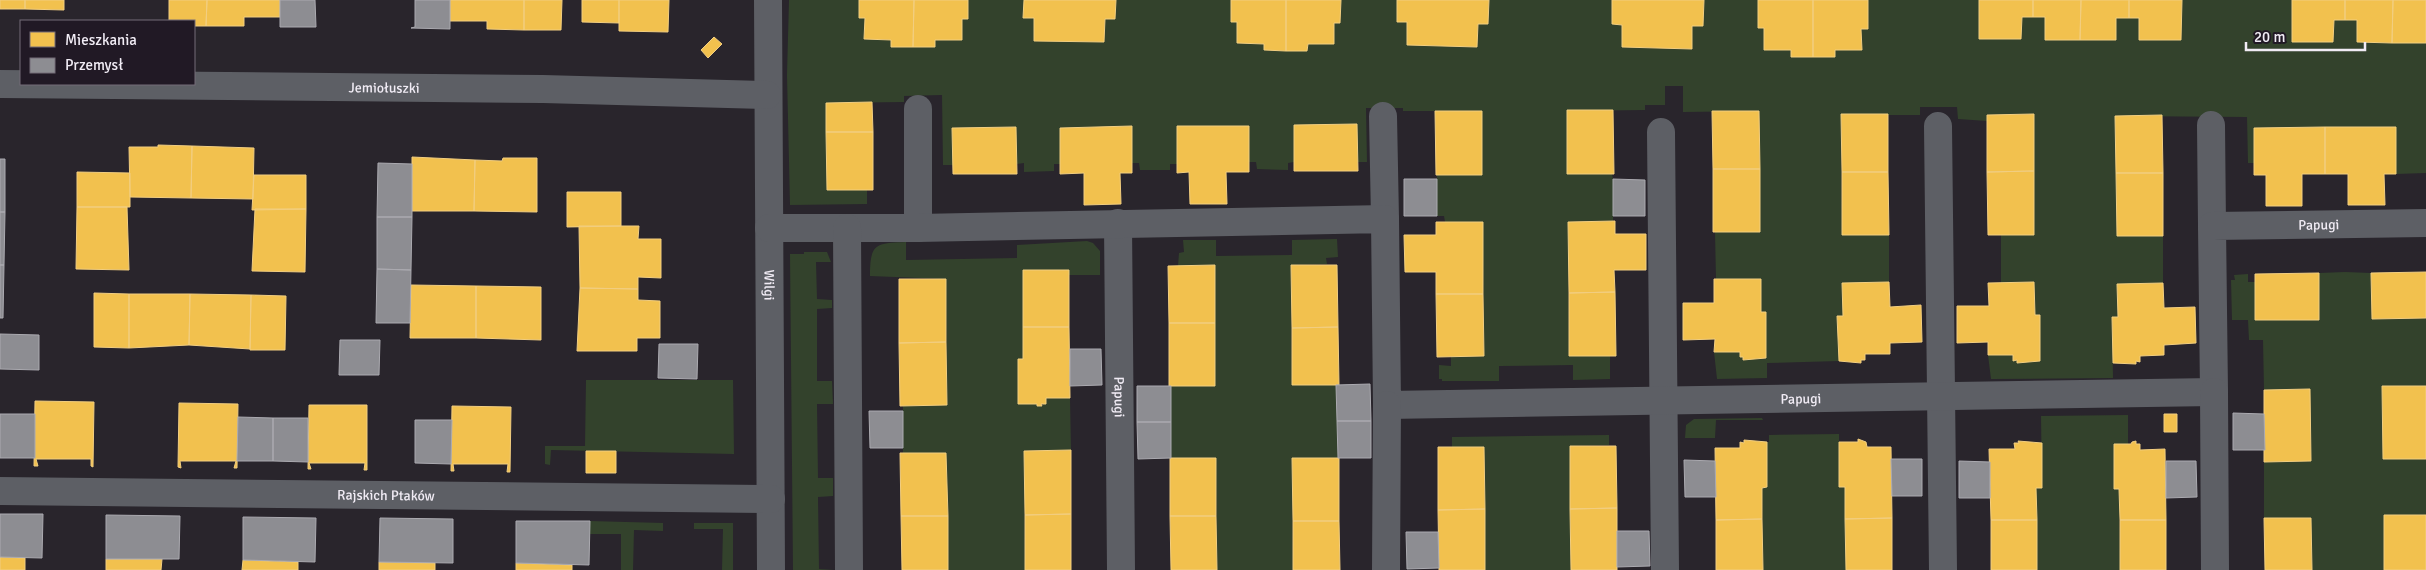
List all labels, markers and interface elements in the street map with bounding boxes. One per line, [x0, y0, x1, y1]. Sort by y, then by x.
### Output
legend [20, 20, 195, 85]
scale bar [2246, 20, 2365, 52]
text: 20 m [2254, 28, 2285, 46]
text: Mieszkania [65, 31, 137, 49]
text: Przemysł [65, 56, 123, 74]
street label: Jemiołuszki [348, 79, 420, 97]
street label: Papugi [2298, 216, 2339, 234]
street label: Wilgi [760, 270, 778, 300]
street label: Papugi [1110, 376, 1128, 418]
street label: Papugi [1780, 390, 1821, 408]
street label: Rajskich Ptaków [337, 486, 435, 505]

